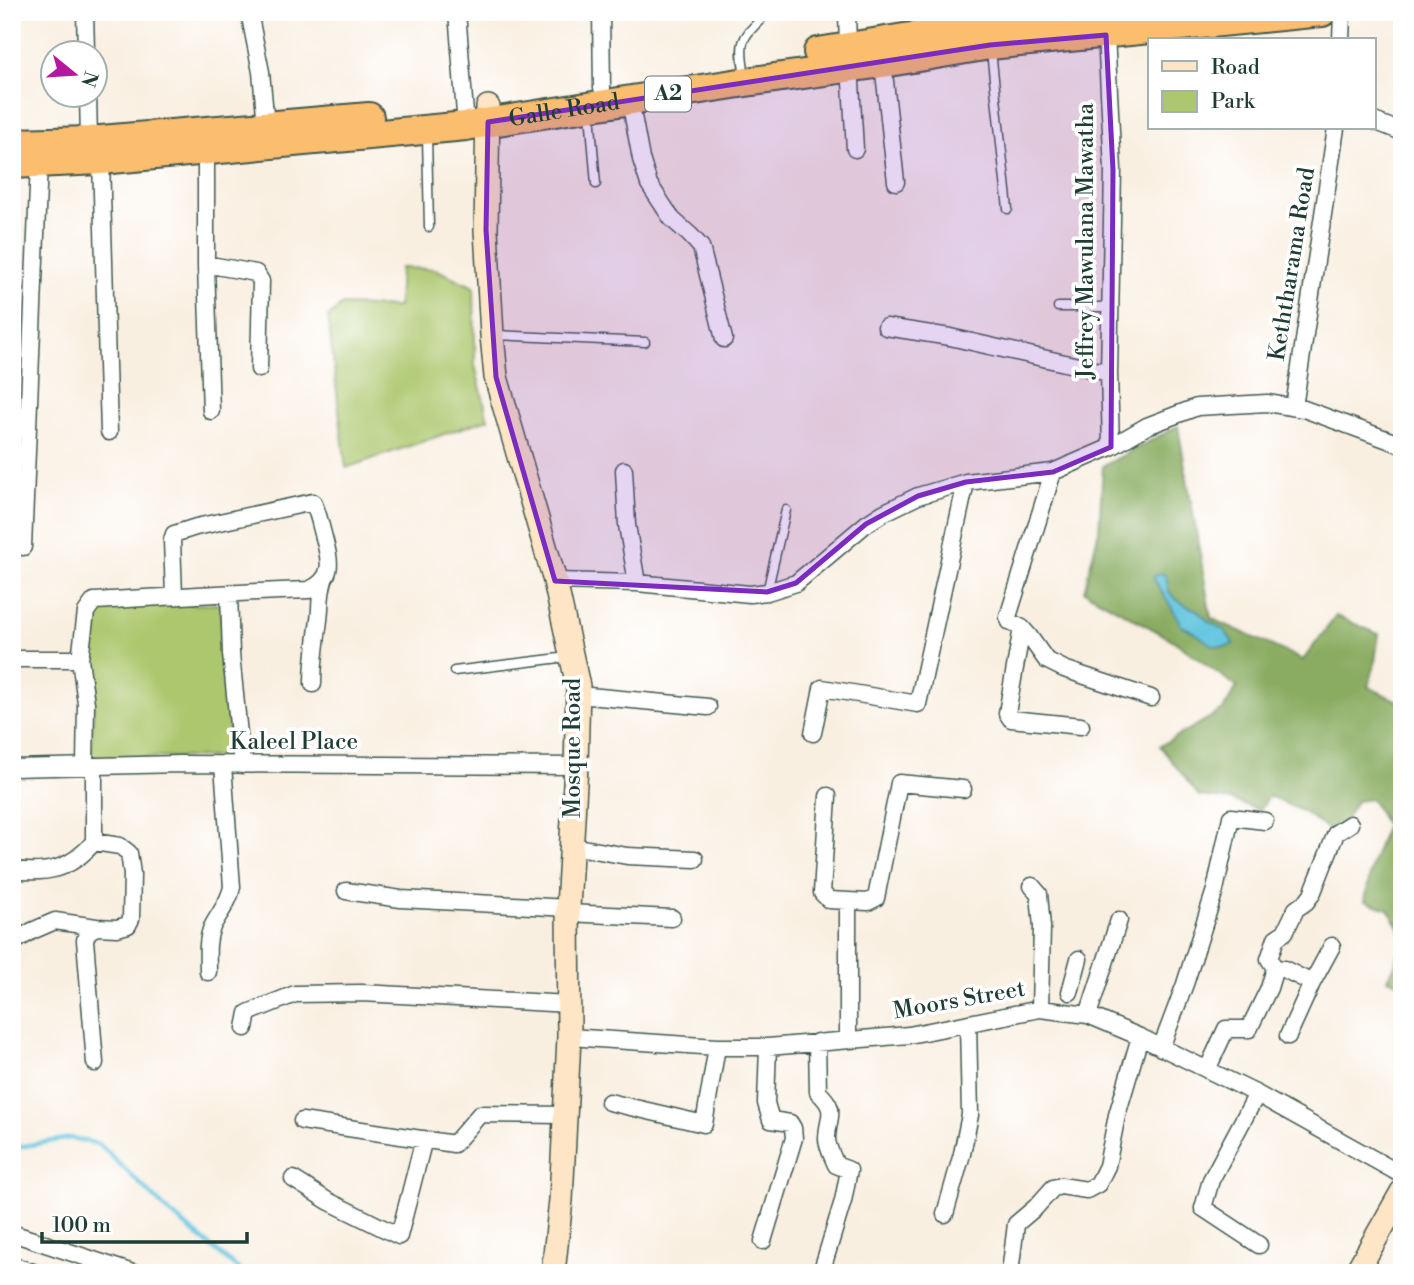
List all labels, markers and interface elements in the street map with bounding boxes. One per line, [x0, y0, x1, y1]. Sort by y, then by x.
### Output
north arrow [38, 38, 108, 108]
legend [1148, 38, 1376, 130]
text: Road [1211, 55, 1260, 81]
text: N [75, 68, 103, 90]
road number: A2 [645, 76, 691, 112]
street label: Galle Road [507, 88, 622, 133]
text: Park [1211, 89, 1256, 115]
street label: Jeffrey Mawulana Mawatha [1072, 103, 1100, 380]
street label: Keththarama Road [1263, 165, 1321, 363]
street label: Mosque Road [559, 678, 587, 818]
street label: Kaleel Place [230, 728, 358, 756]
street label: Moors Street [891, 975, 1027, 1025]
scale bar [42, 1201, 247, 1245]
text: 100 m [52, 1213, 111, 1239]

